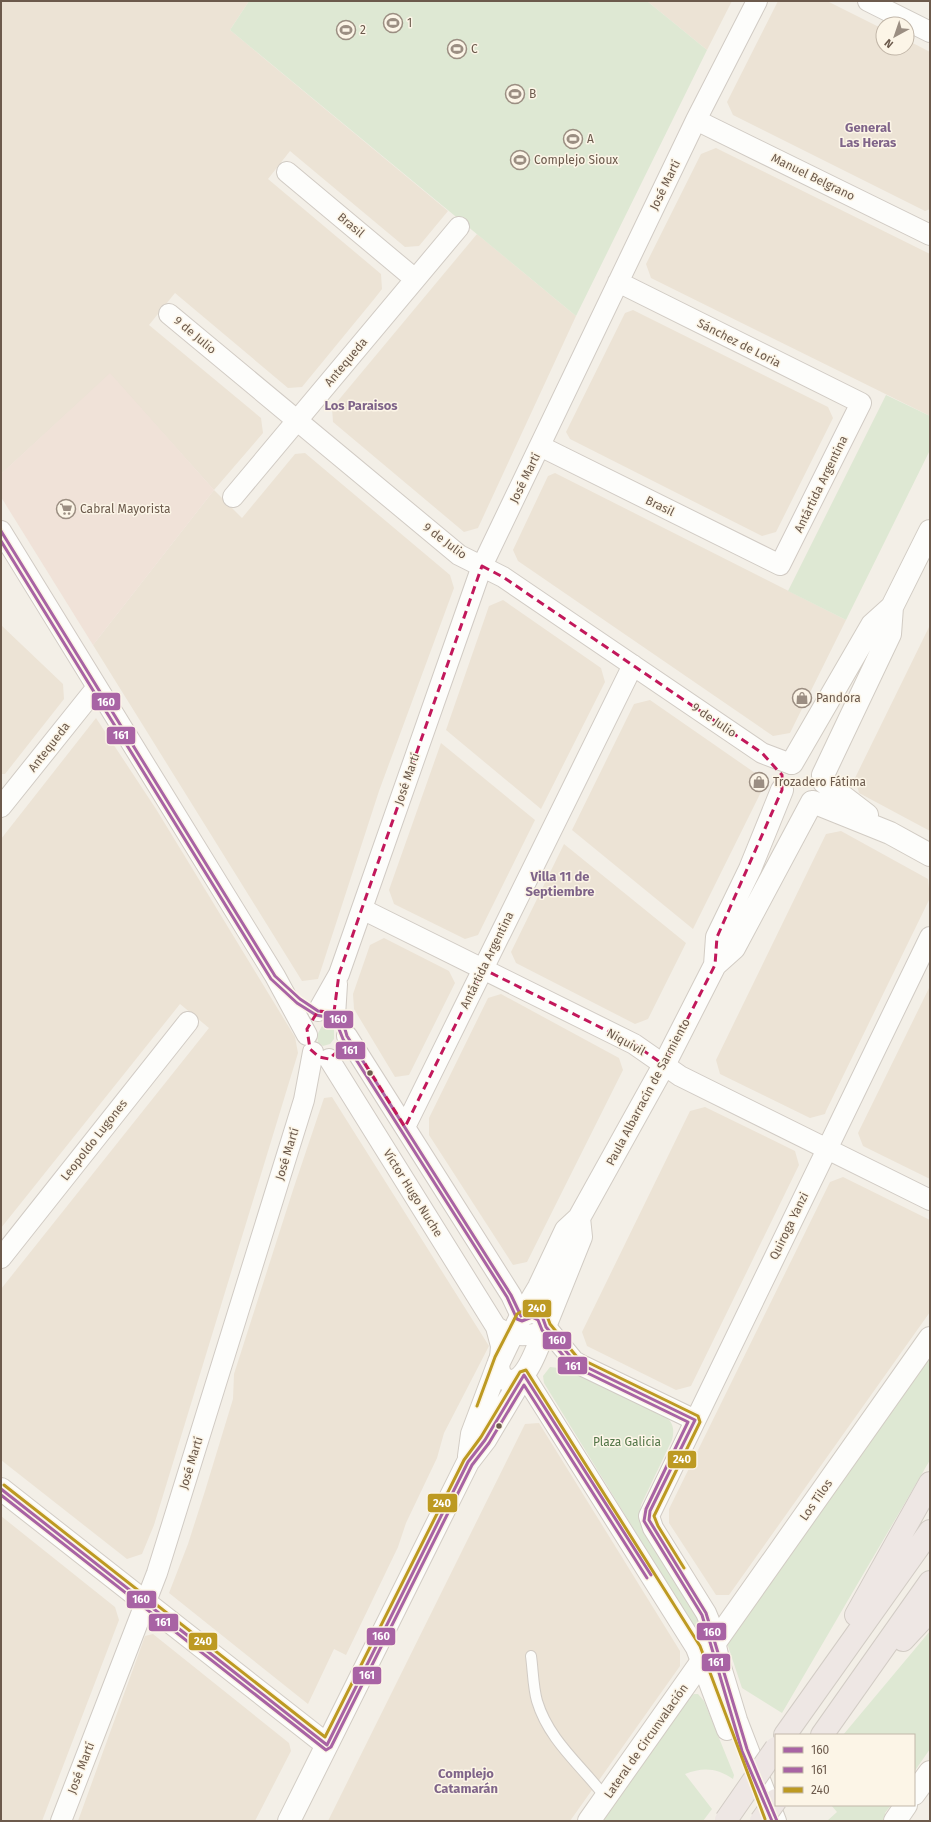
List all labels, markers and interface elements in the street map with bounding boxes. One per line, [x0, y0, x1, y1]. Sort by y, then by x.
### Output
sports icon: 1 [382, 12, 404, 34]
place label: 1 [407, 16, 412, 30]
north arrow [875, 16, 915, 56]
sports icon: 2 [335, 19, 357, 41]
place label: 2 [360, 23, 366, 37]
text: N [882, 36, 896, 51]
sports icon: C [446, 38, 468, 60]
place label: C [471, 42, 478, 56]
sports icon: B [504, 83, 526, 105]
place label: B [529, 87, 536, 101]
district label: General Las Heras [840, 120, 897, 150]
sports icon: A [562, 128, 584, 150]
place label: A [587, 132, 594, 146]
sports icon: Complejo Sioux [509, 149, 531, 171]
street label: Manuel Belgrano [769, 151, 857, 203]
place label: Complejo Sioux [534, 153, 618, 167]
street label: José Martí [647, 157, 683, 212]
street label: Brasil [335, 210, 368, 240]
street label: 9 de Julio [171, 313, 219, 357]
street label: Sánchez de Loria [695, 316, 783, 370]
street label: Antequeda [322, 335, 370, 389]
district label: Los Paraisos [324, 398, 398, 413]
street label: Antártida Argentina [791, 433, 851, 535]
street label: José Martí [507, 450, 543, 505]
street label: Brasil [643, 493, 677, 519]
supermarket icon: Cabral Mayorista [55, 498, 77, 520]
place label: Cabral Mayorista [80, 502, 171, 516]
street label: 9 de Julio [420, 520, 470, 562]
shop icon: Pandora [791, 687, 813, 709]
place label: Pandora [816, 691, 861, 705]
line badge: 160 [91, 692, 121, 711]
text: 160 [97, 696, 115, 709]
street label: 9 de Julio [689, 700, 739, 740]
street label: Antequeda [25, 719, 73, 775]
line badge: 161 [106, 726, 136, 745]
text: 161 [113, 729, 129, 742]
street label: José Martí [392, 751, 423, 807]
shop icon: Trozadero Fátima [748, 771, 770, 793]
place label: Trozadero Fátima [773, 775, 866, 789]
district label: Villa 11 de Septiembre [526, 869, 594, 899]
street label: Antártida Argentina [457, 909, 517, 1011]
line badge: 160 [323, 1010, 354, 1029]
text: 160 [329, 1013, 347, 1026]
street label: Paula Albarracín de Sarmiento [603, 1016, 693, 1168]
street label: Niquivil [604, 1026, 648, 1059]
line badge: 161 [335, 1041, 366, 1060]
text: 161 [342, 1044, 358, 1057]
unlabelled marker [365, 1068, 375, 1078]
street label: Leopoldo Lugones [58, 1096, 130, 1183]
street label: José Martí [272, 1125, 302, 1182]
street label: Víctor Hugo Nuche [380, 1147, 446, 1239]
street label: Quiroga Yanzi [767, 1190, 811, 1262]
line badge: 240 [522, 1299, 552, 1318]
text: 240 [528, 1302, 547, 1315]
line badge: 160 [542, 1331, 572, 1350]
text: 160 [548, 1334, 566, 1347]
line badge: 161 [557, 1356, 588, 1375]
text: 161 [565, 1360, 581, 1373]
unlabelled marker [494, 1421, 504, 1431]
street label: José Martí [176, 1434, 206, 1491]
park label: Plaza Galicia [593, 1435, 661, 1449]
line badge: 240 [667, 1450, 697, 1469]
text: 240 [673, 1453, 692, 1466]
street label: Los Tilos [797, 1476, 835, 1523]
line badge: 240 [427, 1493, 458, 1513]
text: 240 [433, 1497, 452, 1510]
line badge: 160 [126, 1590, 157, 1609]
text: 160 [132, 1593, 150, 1606]
line badge: 161 [148, 1613, 179, 1632]
text: 161 [155, 1616, 171, 1629]
line badge: 160 [696, 1622, 727, 1641]
text: 160 [703, 1626, 721, 1639]
line badge: 160 [366, 1627, 396, 1646]
text: 160 [372, 1630, 390, 1643]
line badge: 240 [188, 1632, 218, 1651]
text: 240 [194, 1635, 213, 1648]
line badge: 161 [701, 1653, 731, 1672]
text: 161 [708, 1656, 724, 1669]
line badge: 161 [352, 1666, 382, 1685]
text: 161 [359, 1669, 375, 1682]
street label: Lateral de Circunvalación [601, 1681, 691, 1801]
legend [775, 1734, 915, 1806]
street label: José Martí [65, 1740, 97, 1796]
text: 160 [811, 1743, 830, 1757]
text: 161 [811, 1763, 827, 1777]
district label: Complejo Catamarán [434, 1766, 498, 1796]
text: 240 [811, 1783, 830, 1797]

